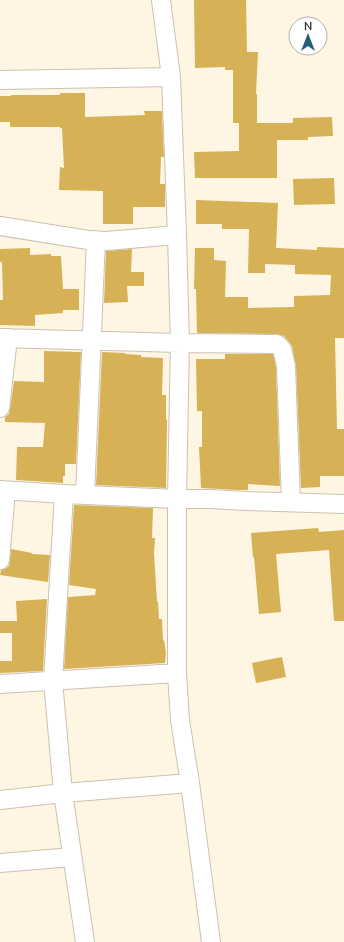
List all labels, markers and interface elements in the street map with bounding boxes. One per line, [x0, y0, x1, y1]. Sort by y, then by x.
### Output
north arrow [288, 16, 328, 56]
text: N [304, 19, 312, 34]

